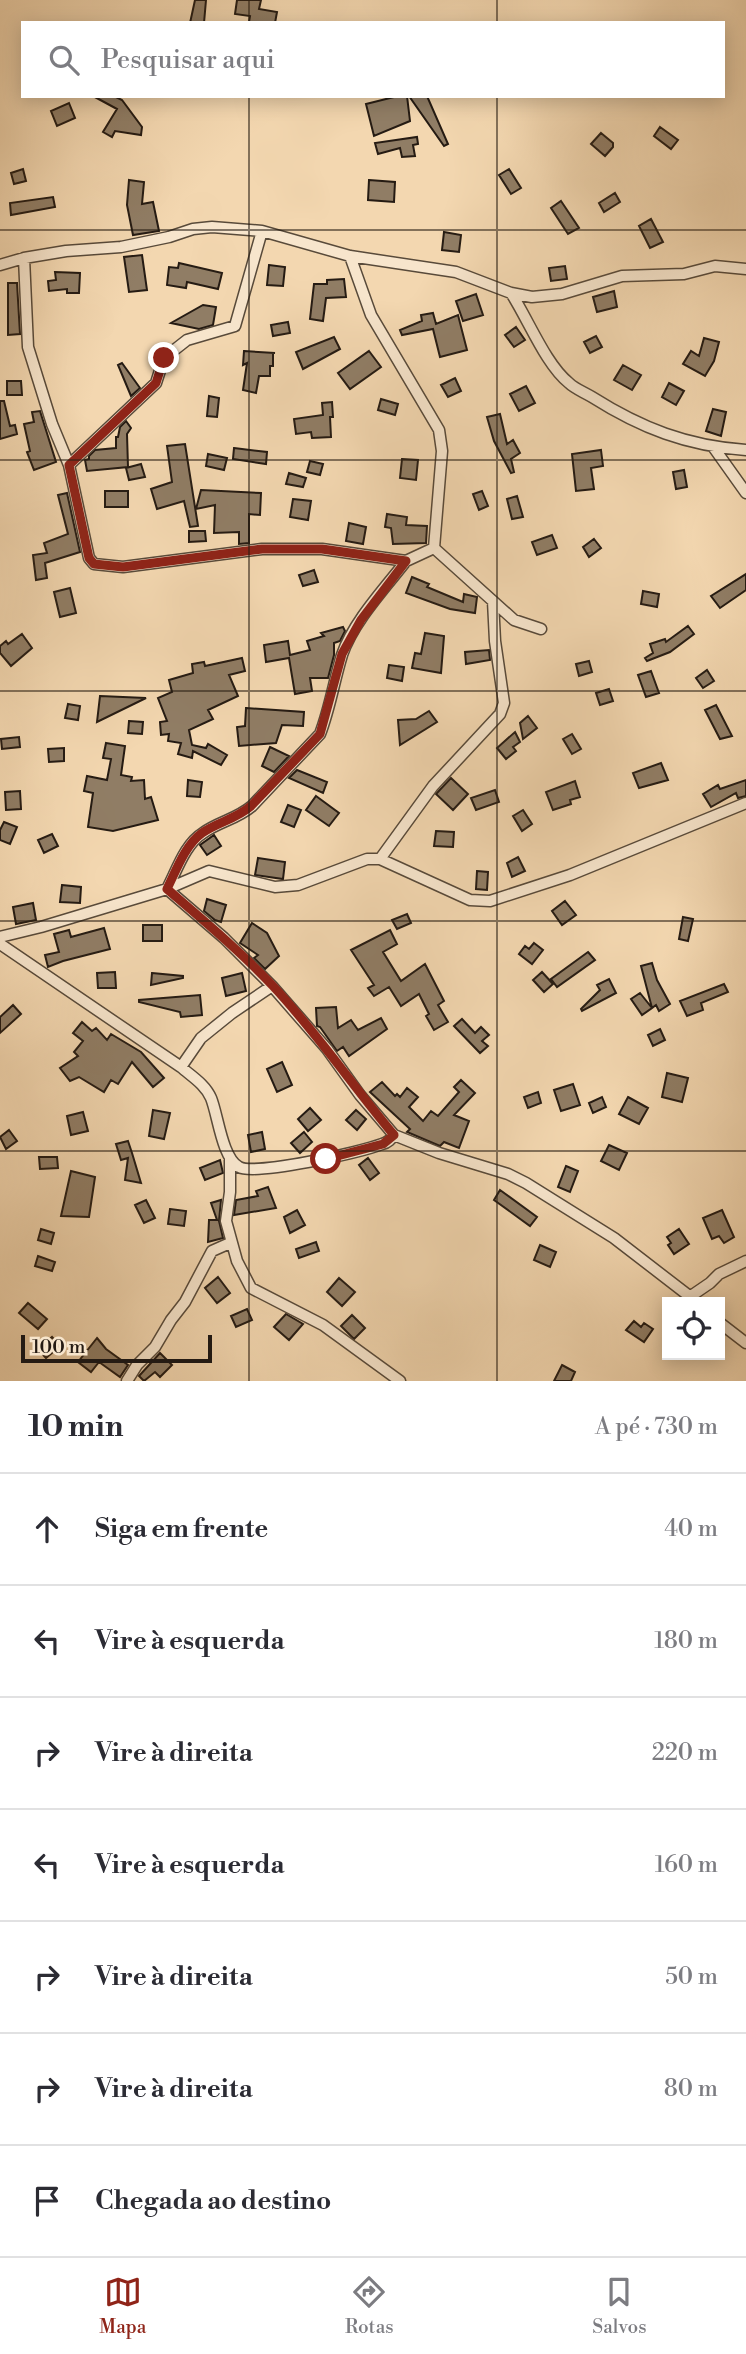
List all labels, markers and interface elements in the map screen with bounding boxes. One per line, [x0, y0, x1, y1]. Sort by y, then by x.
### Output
search box [21, 21, 725, 98]
icon: search [45, 41, 83, 79]
text: Pesquisar aqui [101, 44, 275, 76]
route end [148, 342, 179, 373]
route start [310, 1143, 341, 1174]
map controls [662, 1297, 725, 1360]
button: locate [662, 1297, 725, 1360]
scale bar [21, 1332, 212, 1364]
text: 100 m [32, 1335, 85, 1359]
text: 10 min [28, 1408, 123, 1446]
text: A pé · 730 m [595, 1413, 718, 1441]
icon: ahead [28, 1510, 66, 1548]
text: Siga em frente [95, 1513, 268, 1545]
text: 40 m [664, 1515, 718, 1543]
icon: left [28, 1622, 66, 1660]
text: Vire à esquerda [95, 1625, 285, 1657]
text: 180 m [654, 1627, 718, 1655]
icon: right [28, 1734, 66, 1772]
text: Vire à direita [95, 1737, 253, 1769]
text: 220 m [652, 1739, 718, 1767]
icon: left [28, 1846, 66, 1884]
text: Vire à esquerda [95, 1849, 285, 1881]
text: 160 m [655, 1851, 718, 1879]
icon: right [28, 1958, 66, 1996]
text: Vire à direita [95, 1961, 253, 1993]
text: 50 m [665, 1963, 718, 1991]
icon: right [28, 2070, 66, 2108]
text: Vire à direita [95, 2073, 253, 2105]
text: 80 m [664, 2075, 718, 2103]
icon: arrive [28, 2182, 66, 2220]
text: Chegada ao destino [95, 2185, 331, 2217]
tab: Mapa [99, 2273, 146, 2339]
tab: Rotas [345, 2273, 394, 2339]
tab: Salvos [592, 2273, 647, 2339]

